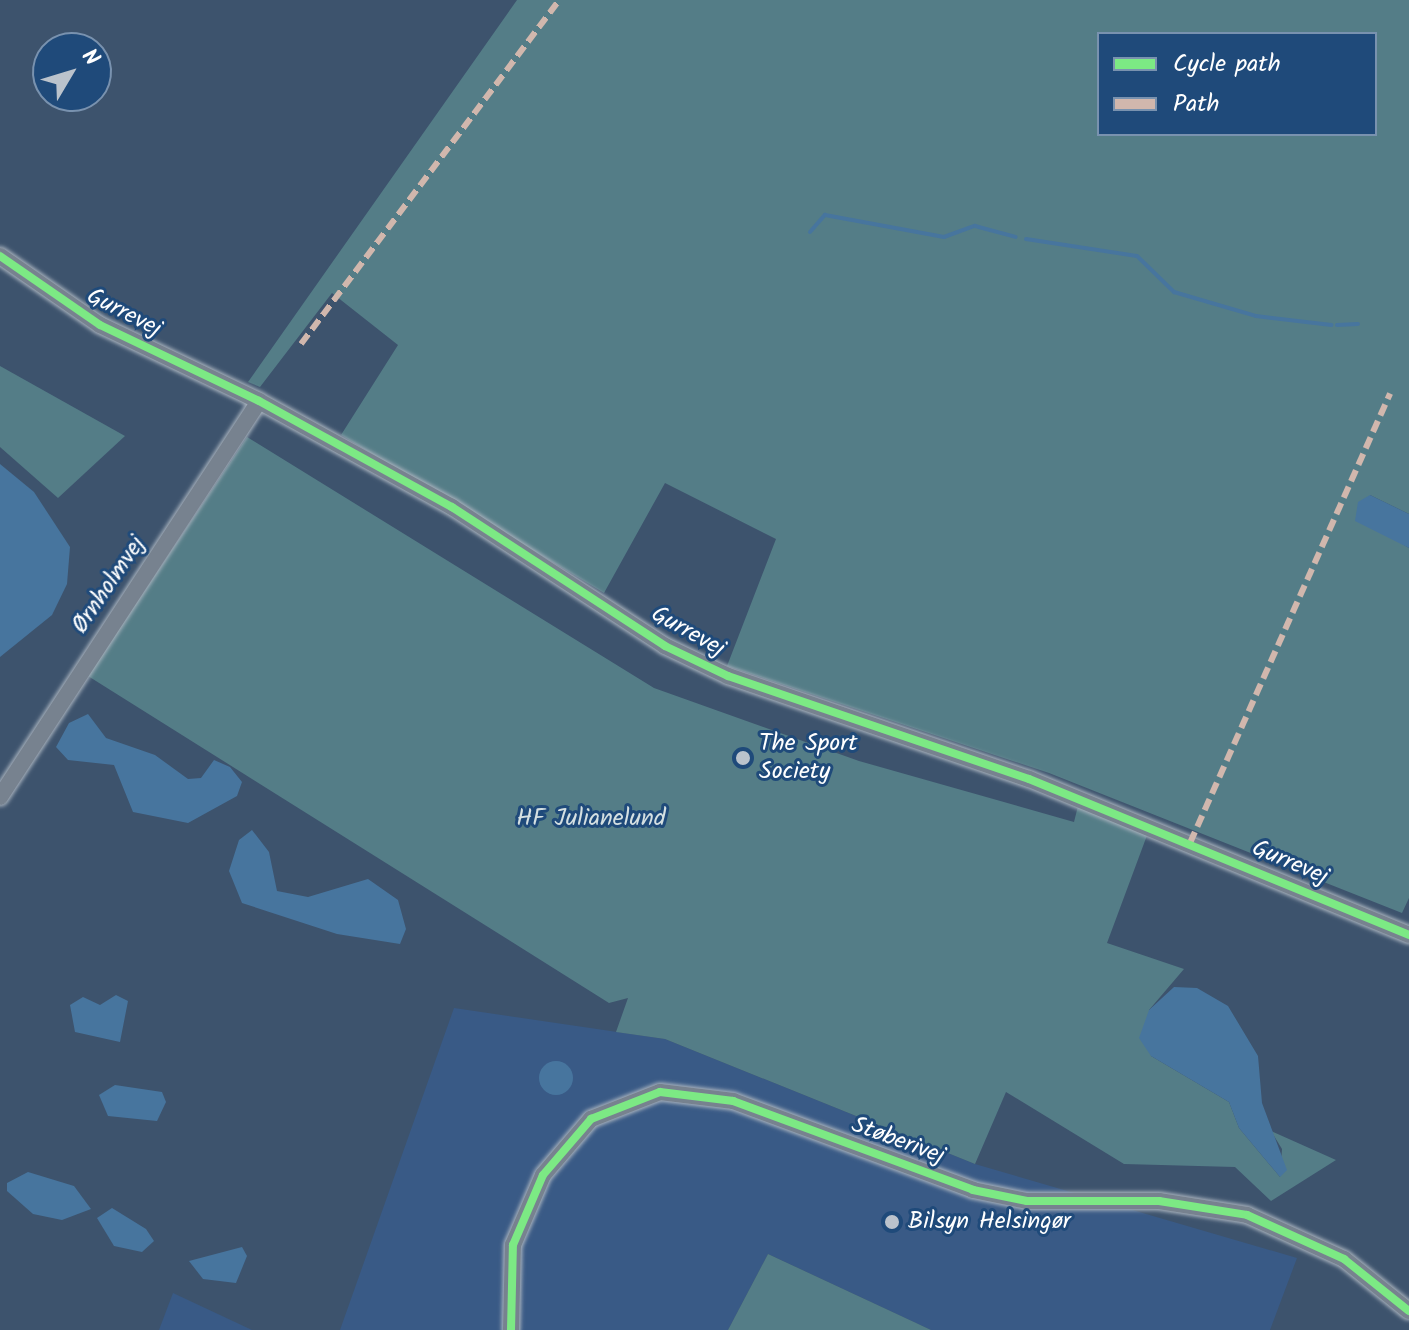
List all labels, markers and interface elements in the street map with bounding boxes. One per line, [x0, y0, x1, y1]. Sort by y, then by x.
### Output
north arrow [32, 32, 112, 112]
legend [1097, 32, 1377, 136]
text: N [72, 42, 108, 74]
text: Cycle path [1173, 45, 1281, 84]
text: Path [1173, 85, 1219, 124]
street label: Gurrevej [82, 282, 166, 344]
street label: Ørnholmvej [66, 531, 152, 639]
street label: Gurrevej [646, 600, 730, 664]
place label: The Sport Society [759, 730, 857, 786]
marker: The Sport Society [734, 749, 752, 767]
park label: HF Julianelund [516, 805, 666, 833]
street label: Gurrevej [1248, 834, 1332, 892]
street label: Støberivej [847, 1111, 949, 1171]
place label: Bilsyn Helsingør [908, 1208, 1071, 1236]
marker: Bilsyn Helsingør [883, 1213, 901, 1231]

